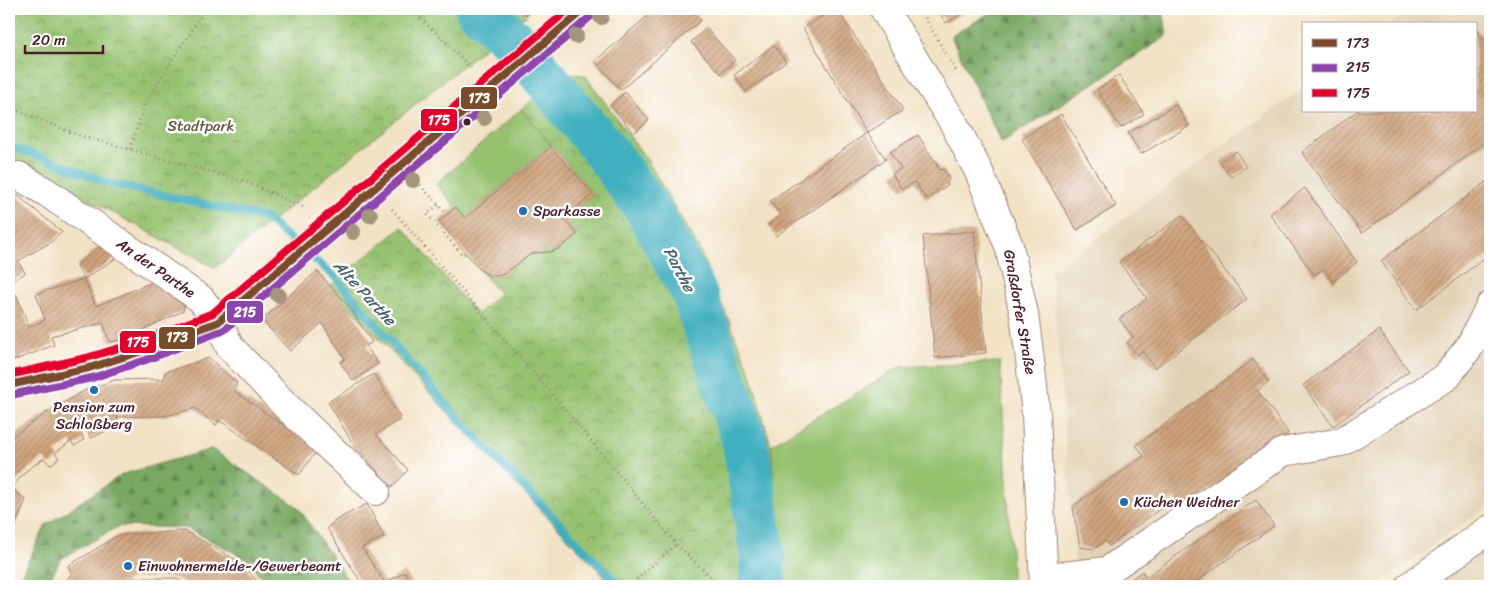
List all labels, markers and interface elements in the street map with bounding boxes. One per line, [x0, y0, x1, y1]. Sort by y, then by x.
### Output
scale bar [25, 22, 102, 54]
legend [1302, 22, 1476, 112]
text: 20 m [32, 27, 66, 53]
text: 173 [1346, 30, 1369, 56]
text: 215 [1346, 54, 1370, 80]
text: 175 [1346, 80, 1370, 106]
line badge: 173 [460, 86, 498, 110]
text: 173 [468, 86, 490, 111]
line badge: 175 [420, 108, 458, 132]
text: 175 [428, 108, 451, 133]
park label: Stadtpark [167, 113, 235, 139]
unlabelled marker [462, 117, 472, 127]
place label: Sparkasse [533, 198, 601, 224]
marker: Sparkasse [517, 205, 529, 217]
street label: An der Parthe [110, 230, 201, 305]
water label: Parthe [656, 241, 704, 299]
street label: Graßdorfer Straße [996, 248, 1044, 377]
water label: Alte Parthe [325, 252, 405, 334]
line badge: 215 [226, 300, 264, 324]
text: 215 [233, 300, 257, 325]
text: 173 [166, 325, 188, 350]
line badge: 173 [158, 326, 196, 350]
line badge: 175 [119, 330, 157, 354]
text: 175 [127, 330, 150, 355]
marker: Pension zum Schloßberg [88, 384, 100, 396]
place label: Pension zum Schloßberg [53, 394, 135, 437]
place label: Küchen Weidner [1134, 489, 1240, 515]
marker: Küchen Weidner [1118, 496, 1130, 508]
place label: Einwohnermelde-/Gewerbeamt [138, 553, 342, 579]
marker: Einwohnermelde-/Gewerbeamt [122, 560, 134, 572]

